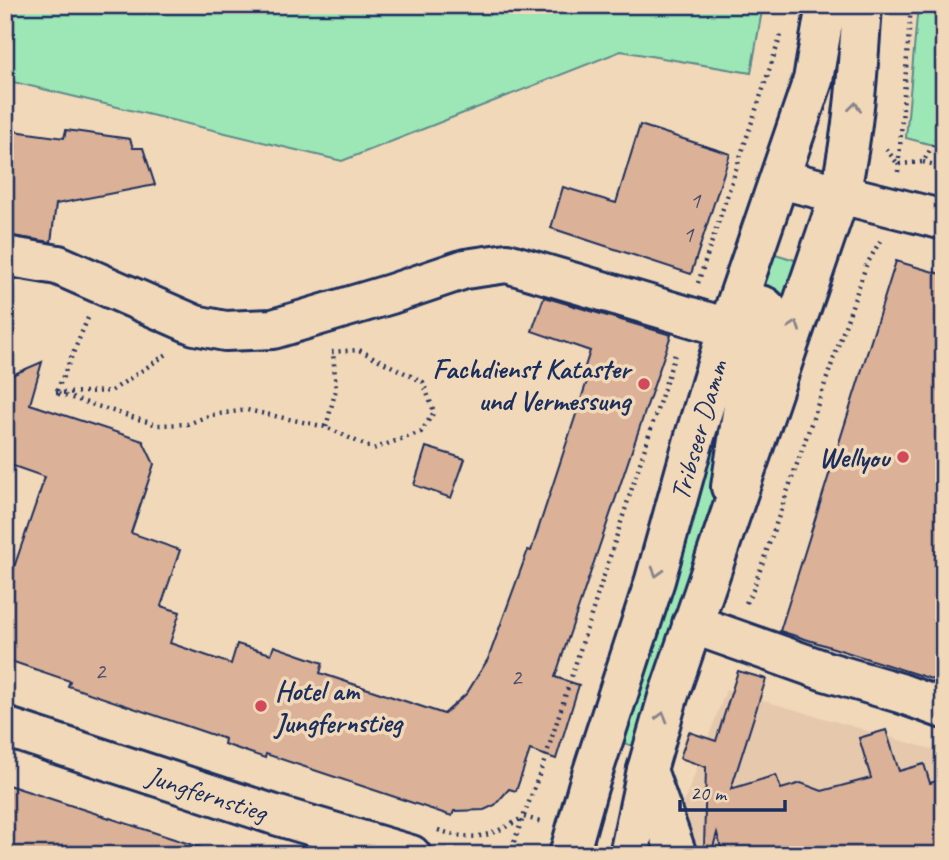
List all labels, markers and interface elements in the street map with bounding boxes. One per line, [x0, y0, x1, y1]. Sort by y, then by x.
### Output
one-way arrow [848, 101, 863, 113]
house number: 1 [690, 185, 702, 215]
house number: 1 [683, 219, 695, 249]
one-way arrow [787, 320, 801, 333]
place label: Fachdienst Kataster und Vermessung [433, 351, 633, 418]
street label: Tribseer Damm [662, 355, 736, 504]
marker: Fachdienst Kataster und Vermessung [636, 376, 652, 392]
place label: Wellyou [819, 440, 892, 475]
marker: Wellyou [895, 449, 911, 465]
one-way arrow [651, 565, 666, 577]
house number: 2 [95, 656, 108, 686]
house number: 2 [511, 662, 524, 692]
place label: Hotel am Jungfernstieg [273, 673, 404, 740]
marker: Hotel am Jungfernstieg [253, 698, 269, 714]
one-way arrow [654, 711, 669, 723]
street label: Jungfernstieg [141, 757, 273, 830]
scale bar [680, 769, 785, 813]
text: 20 m [690, 780, 728, 806]

